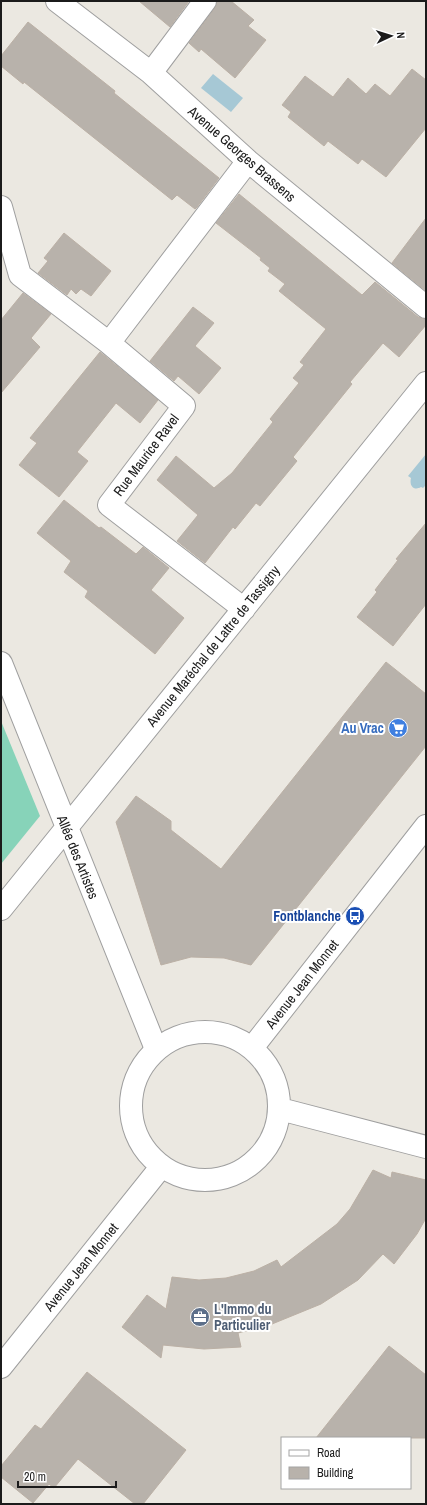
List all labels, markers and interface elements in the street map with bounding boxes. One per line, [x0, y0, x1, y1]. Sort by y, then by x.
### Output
north arrow [371, 16, 411, 56]
text: N [394, 32, 408, 39]
street label: Avenue Georges Brassens [184, 102, 300, 206]
street label: Rue Maurice Ravel [109, 410, 183, 500]
street label: Avenue Maréchal de Lattre de Tassigny [142, 562, 284, 731]
supermarket icon: Au Vrac [387, 717, 409, 739]
place label: Au Vrac [341, 719, 384, 737]
street label: Allée des Artistes [53, 812, 103, 902]
bus stop icon: Fontblanche [344, 905, 366, 927]
place label: Fontblanche [273, 907, 341, 925]
street label: Avenue Jean Monnet [261, 936, 342, 1033]
street label: Avenue Jean Monnet [39, 1219, 122, 1316]
place label: L'Immo du Particulier [214, 1300, 272, 1334]
office icon: L'Immo du Particulier [189, 1306, 211, 1328]
legend [281, 1437, 411, 1489]
text: Road [317, 1445, 341, 1461]
scale bar [18, 1463, 116, 1489]
text: Building [317, 1465, 354, 1481]
text: 20 m [24, 1469, 46, 1485]

